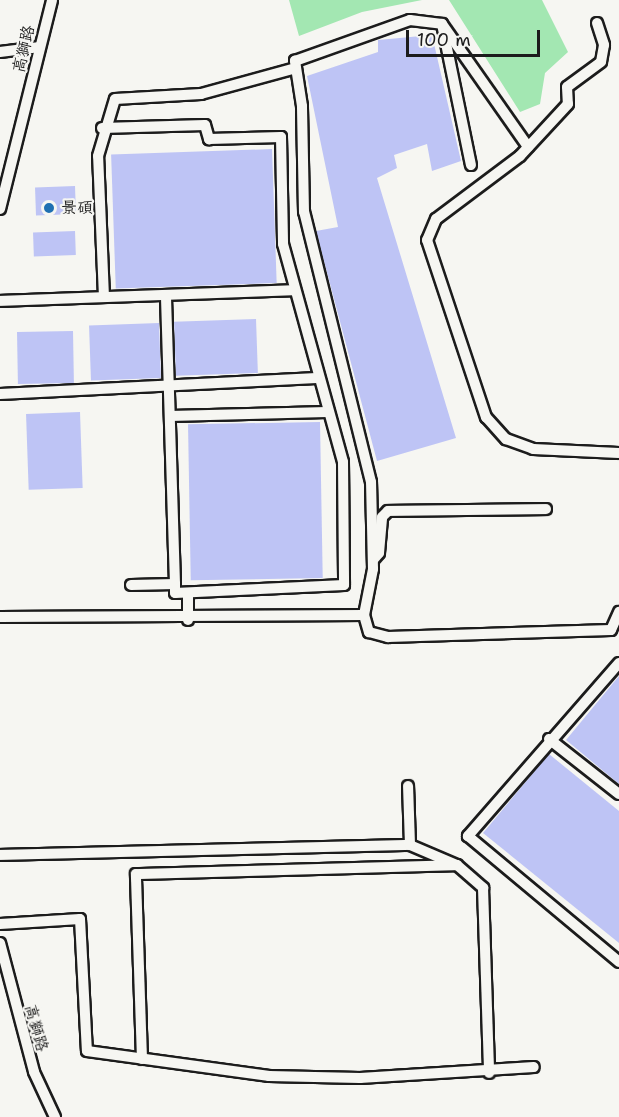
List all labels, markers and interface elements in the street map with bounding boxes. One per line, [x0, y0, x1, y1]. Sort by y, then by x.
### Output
scale bar [409, 18, 542, 56]
street label: 高獅路 [9, 23, 39, 75]
text: 100 m [417, 28, 471, 52]
place label: 景碩 [61, 198, 93, 218]
marker: 景碩 [42, 201, 56, 215]
street label: 高獅路 [20, 1002, 52, 1054]

